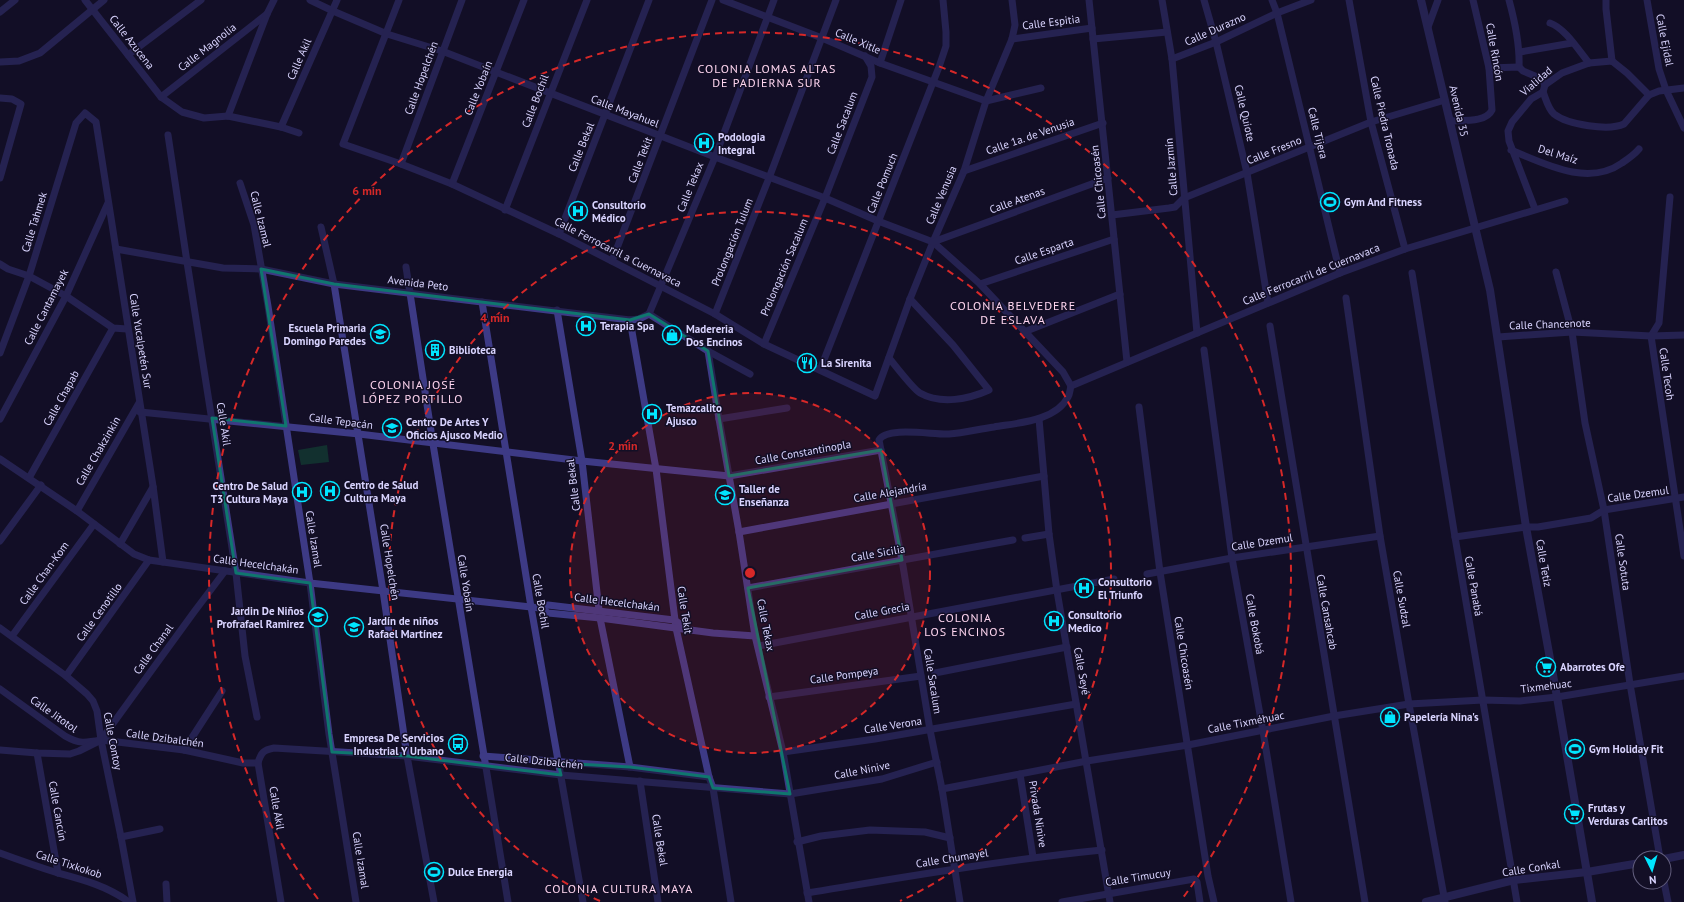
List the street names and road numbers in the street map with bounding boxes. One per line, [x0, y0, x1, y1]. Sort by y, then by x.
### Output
street label: Calle Durazno [1182, 9, 1248, 49]
street label: Calle Azucena [106, 12, 158, 72]
street label: Calle Espitia [1021, 12, 1081, 32]
street label: Calle Ejidal [1653, 13, 1677, 68]
street label: Calle Magnolia [175, 20, 239, 74]
street label: Calle Rincón [1483, 22, 1507, 82]
street label: Calle Xitle [833, 25, 883, 57]
street label: Calle Akil [284, 35, 315, 82]
street label: Calle Hopelchén [401, 39, 441, 117]
street label: Calle Yobaín [461, 59, 495, 117]
street label: Vialidad [1516, 63, 1555, 99]
street label: Calle Bochil [518, 72, 552, 130]
street label: Calle Piedra Tronada [1367, 74, 1403, 172]
street label: Calle Quiote [1232, 83, 1258, 143]
street label: Avenida 35 [1446, 84, 1472, 138]
street label: Calle Sacalum [824, 89, 860, 156]
street label: Calle Mayahuel [589, 92, 662, 131]
street label: Calle Tijera [1305, 106, 1331, 160]
street label: Calle 1a. de Venusia [984, 114, 1076, 158]
street label: Calle Bekal [565, 119, 598, 174]
street label: Calle Fresno [1244, 133, 1304, 167]
street label: Calle Tekit [625, 135, 655, 185]
street label: Calle Jazmín [1161, 138, 1181, 196]
street label: Del Maíz [1536, 141, 1580, 167]
street label: Calle Chicoasén [1087, 144, 1109, 220]
street label: Calle Pomuch [864, 151, 900, 215]
street label: Calle Tekax [674, 160, 707, 214]
street label: Calle Venusia [922, 164, 960, 226]
street label: Calle Atenas [987, 183, 1047, 216]
street label: Calle Tahmek [18, 189, 50, 254]
street label: Calle Izamal [247, 189, 275, 249]
street label: Prolongación Tulum [708, 196, 756, 288]
street label: Calle Ferrocarril a Cuernavaca [552, 214, 684, 290]
street label: Prolongación Sacalum [757, 216, 811, 318]
street label: Calle Esparta [1013, 234, 1075, 268]
street label: Calle Ferrocarril de Cuernavaca [1240, 240, 1382, 308]
street label: Calle Cantamayek [21, 266, 72, 347]
street label: Avenida Peto [387, 272, 449, 294]
street label: Calle Yucalpetén Sur [127, 292, 155, 390]
street label: Calle Chancenote [1509, 316, 1591, 332]
street label: Calle Tecoh [1656, 347, 1678, 401]
street label: Calle Chapab [40, 368, 82, 428]
street label: Calle Akil [214, 401, 234, 448]
street label: Calle Tepacán [308, 410, 374, 432]
street label: Calle Chakzinkin [73, 414, 123, 488]
street label: Calle Constantinopla [754, 437, 852, 467]
street label: Calle Bekal [563, 457, 583, 512]
street label: Calle Alejandría [852, 479, 928, 505]
street label: Calle Dzemul [1606, 483, 1670, 505]
street label: Calle Izamal [303, 509, 326, 569]
street label: Calle Hopelchén [377, 523, 403, 601]
street label: Calle Dzemul [1230, 530, 1294, 554]
street label: Calle Sotuta [1612, 533, 1634, 591]
street label: Calle Chan-Kom [16, 538, 72, 608]
street label: Calle Tetiz [1533, 538, 1555, 588]
street label: Calle Sicilia [850, 541, 906, 565]
street label: Calle Hecelchakán [212, 551, 300, 577]
street label: Calle Yobaín [455, 553, 477, 613]
street label: Calle Panabá [1462, 555, 1486, 617]
street label: Calle Sudzal [1390, 569, 1414, 629]
street label: Calle Bochil [529, 572, 553, 631]
street label: Calle Cansahcab [1313, 573, 1341, 651]
street label: Calle Cenotillo [73, 580, 125, 644]
street label: Calle Tekit [674, 585, 696, 635]
street label: Calle Hecelchakán [573, 590, 661, 614]
street label: Calle Bokobá [1243, 593, 1267, 655]
street label: Calle Tekax [754, 598, 778, 653]
street label: Calle Grecia [853, 599, 911, 623]
street label: Calle Chicoasén [1171, 615, 1197, 691]
street label: Calle Chanal [130, 620, 176, 677]
street label: Calle Seyé [1071, 646, 1093, 696]
street label: Calle Sacalum [921, 647, 945, 715]
street label: Calle Pompeya [809, 663, 879, 687]
street label: Tixmehuac [1520, 676, 1572, 696]
street label: Calle Jitotol [28, 693, 81, 736]
street label: Calle Tixméhuac [1206, 708, 1286, 736]
street label: Calle Contoy [101, 711, 126, 772]
street label: Calle Verona [863, 714, 923, 736]
street label: Calle Dzibalchén [125, 726, 205, 750]
street label: Calle Dzibalchén [504, 750, 584, 772]
street label: Calle Ninive [833, 758, 892, 782]
street label: Calle Cancún [46, 780, 70, 842]
street label: Privada Ninive [1026, 780, 1050, 849]
street label: Calle Akil [266, 785, 288, 832]
street label: Calle Bekal [649, 813, 671, 868]
street label: Calle Izamal [350, 830, 373, 890]
street label: Calle Chumayel [915, 845, 990, 871]
street label: Calle Tixkokob [34, 847, 104, 881]
street label: Calle Conkal [1501, 856, 1562, 879]
street label: Calle Timucuy [1104, 865, 1173, 889]

